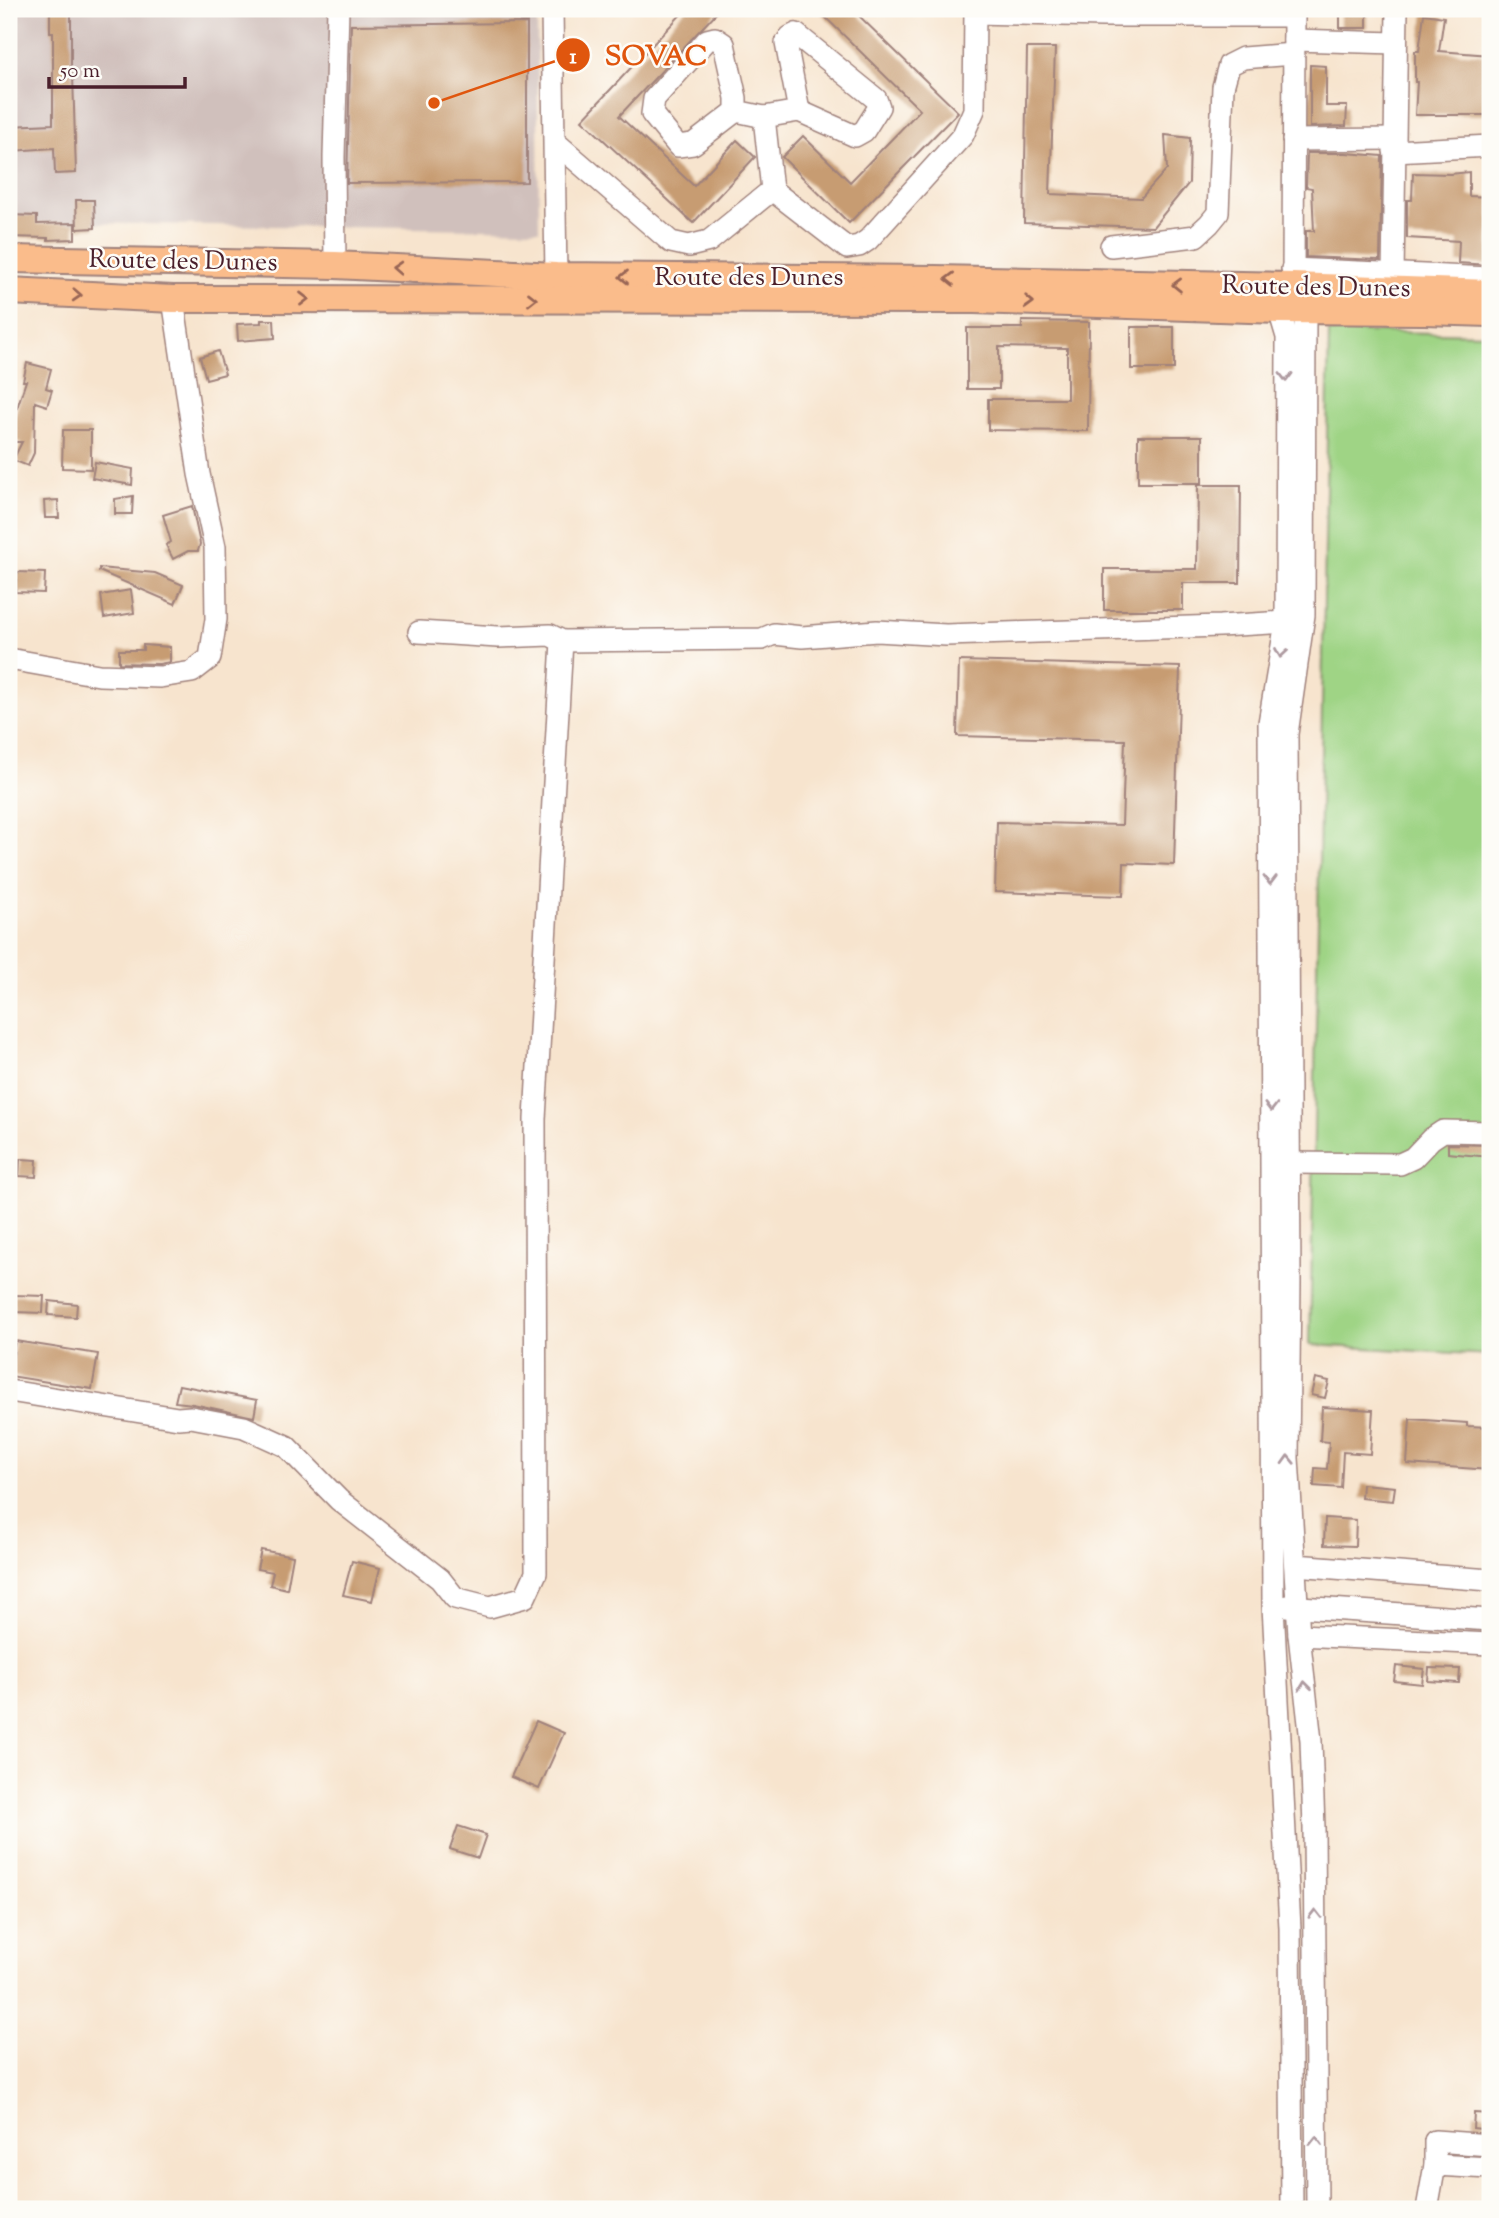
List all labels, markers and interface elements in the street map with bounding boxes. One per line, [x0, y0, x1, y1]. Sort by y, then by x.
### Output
callout: SOVAC [556, 31, 721, 80]
text: SOVAC [605, 38, 707, 78]
text: 1 [569, 43, 577, 73]
scale bar [49, 46, 186, 90]
text: 50 m [59, 57, 100, 87]
street label: Route des Dunes [88, 242, 278, 282]
street label: Route des Dunes [655, 260, 843, 297]
one-way arrow [391, 261, 402, 276]
street label: Route des Dunes [1221, 268, 1411, 308]
one-way arrow [618, 269, 629, 284]
one-way arrow [944, 272, 955, 287]
one-way arrow [1171, 277, 1182, 293]
one-way arrow [72, 287, 83, 302]
one-way arrow [300, 291, 310, 307]
one-way arrow [527, 291, 538, 307]
one-way arrow [1024, 294, 1035, 309]
one-way arrow [1278, 373, 1294, 383]
one-way arrow [1274, 647, 1289, 659]
one-way arrow [1262, 875, 1278, 886]
one-way arrow [1263, 1103, 1279, 1113]
one-way arrow [1281, 1454, 1296, 1465]
one-way arrow [1297, 1681, 1312, 1692]
one-way arrow [1307, 1908, 1323, 1918]
one-way arrow [1308, 2135, 1324, 2146]

